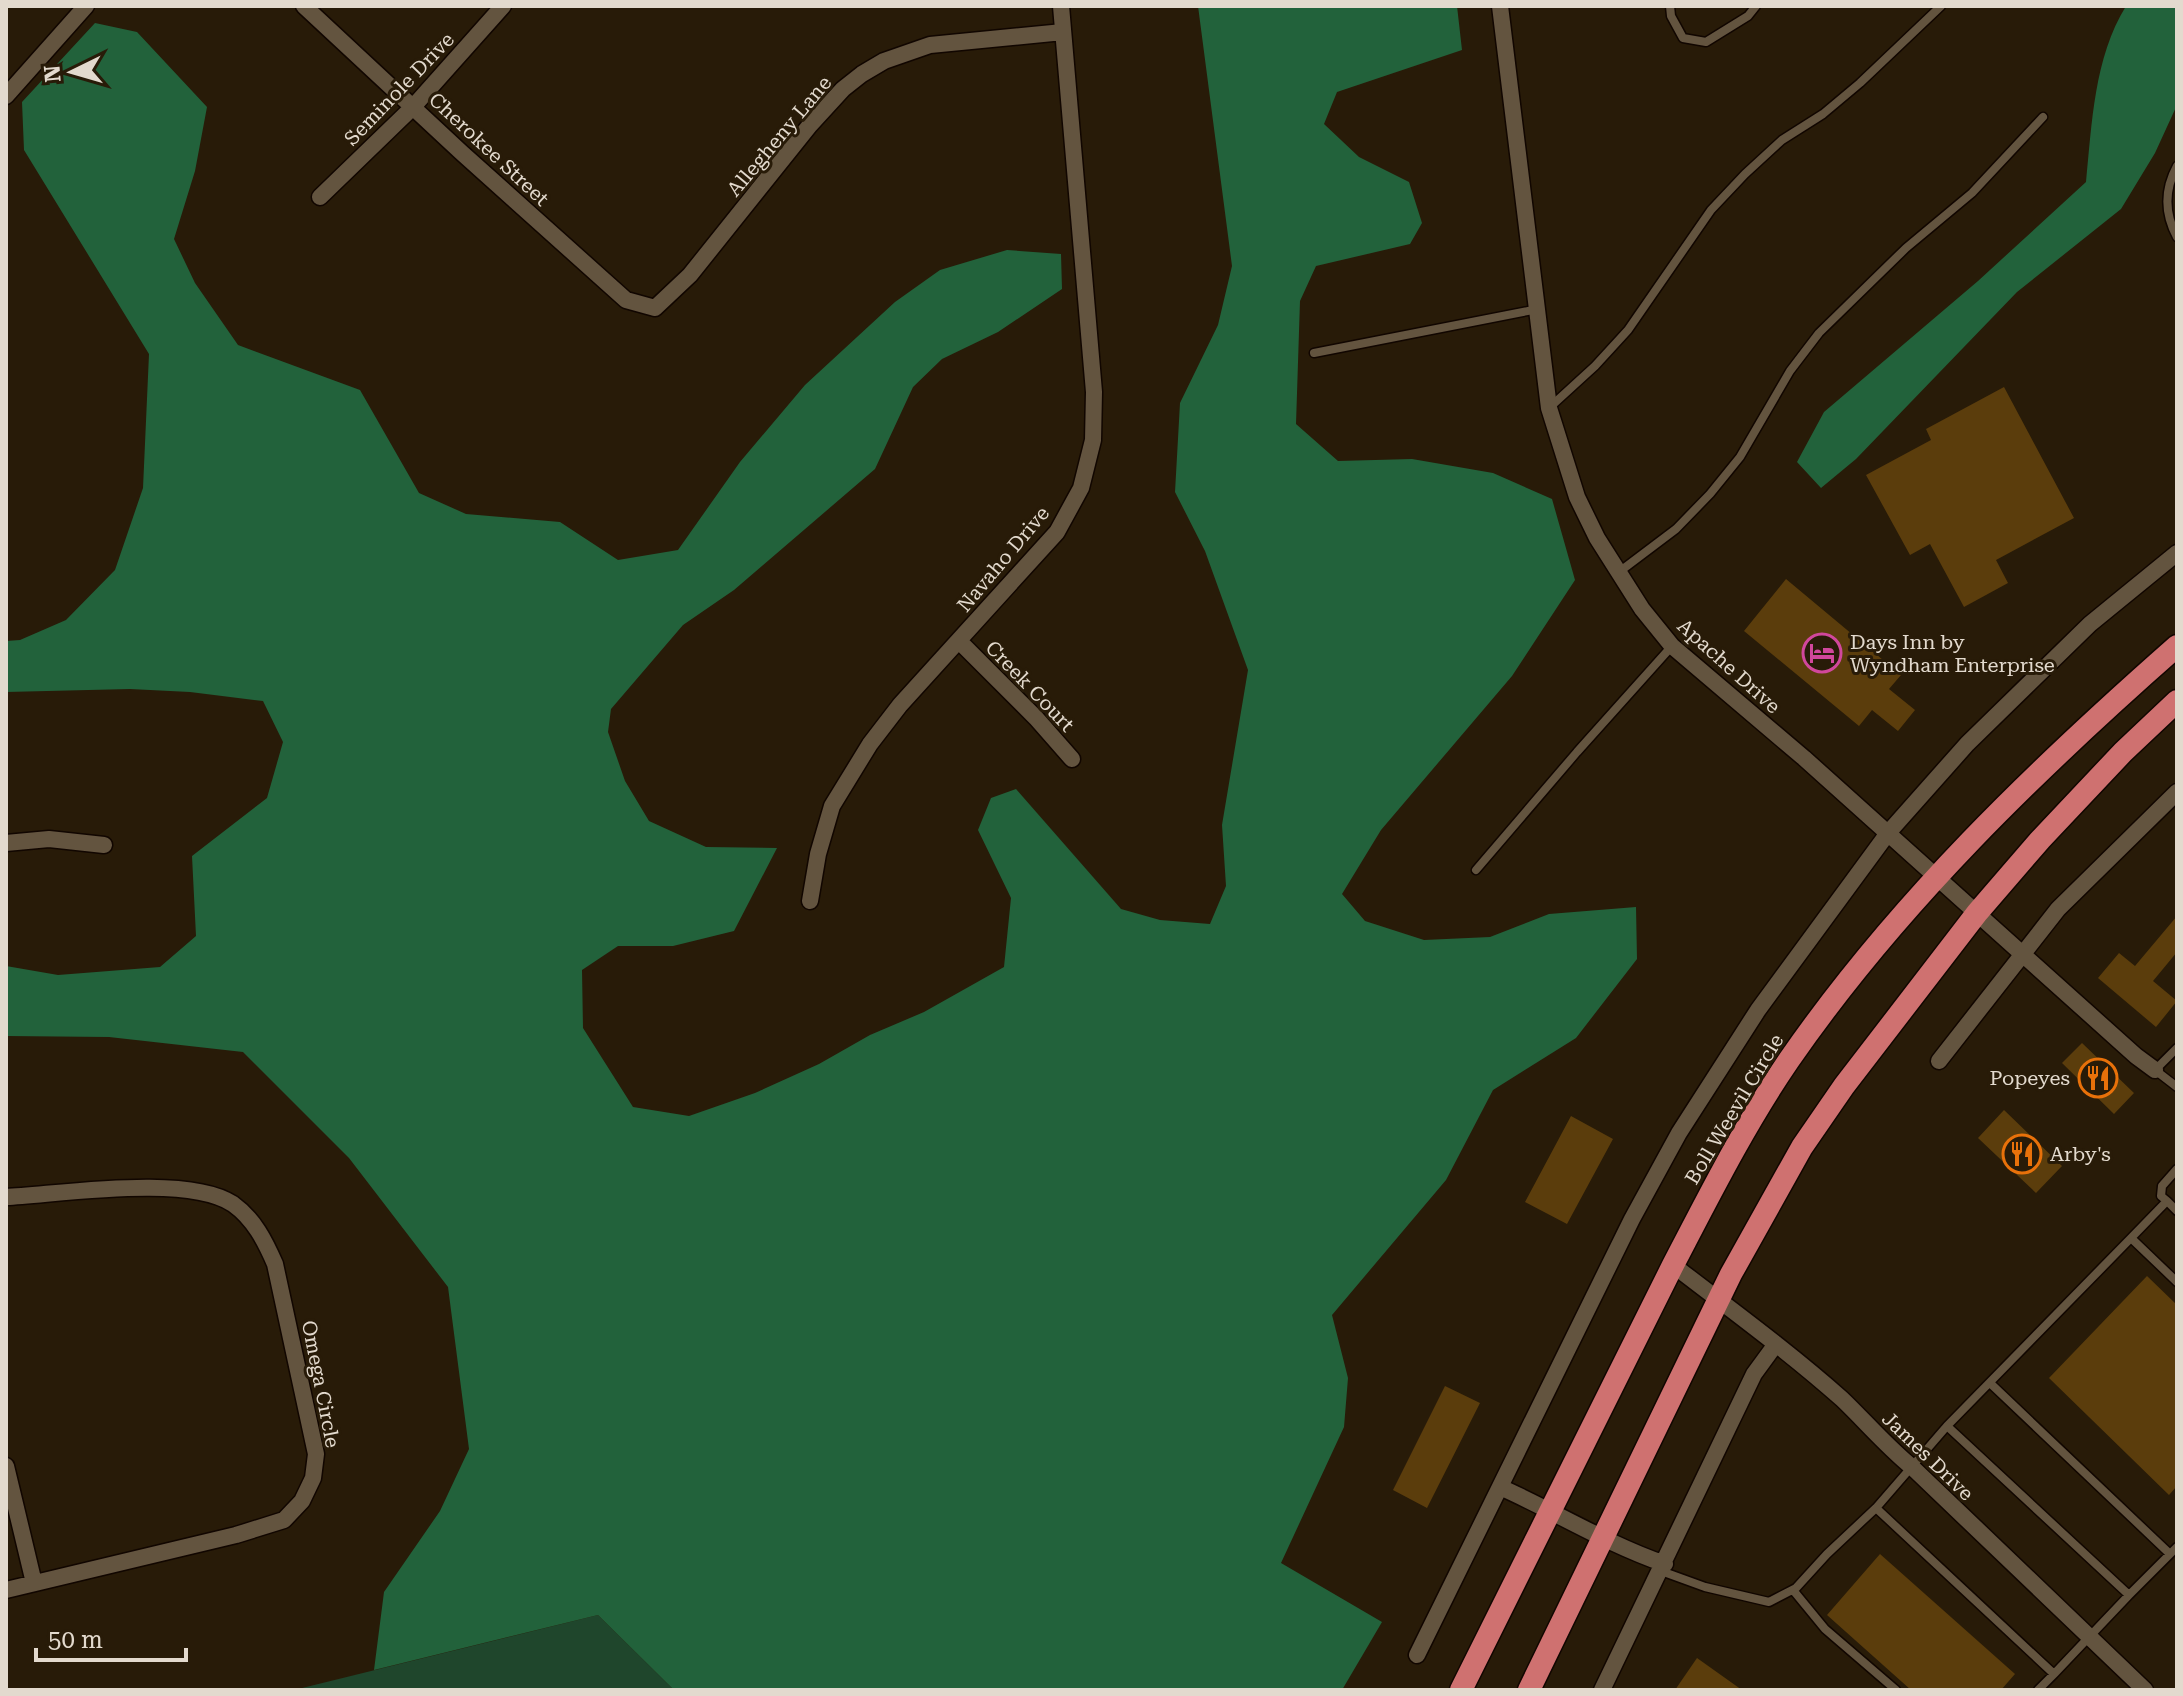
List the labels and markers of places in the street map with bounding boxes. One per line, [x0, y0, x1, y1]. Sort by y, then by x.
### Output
place label: Days Inn by Wyndham Enterprise [1850, 630, 2055, 677]
hotel icon: Days Inn by Wyndham Enterprise [1801, 632, 1843, 674]
restaurant icon: Popeyes [2077, 1057, 2119, 1099]
place label: Popeyes [1990, 1066, 2070, 1090]
restaurant icon: Arby's [2001, 1133, 2043, 1175]
place label: Arby's [2050, 1142, 2111, 1166]

